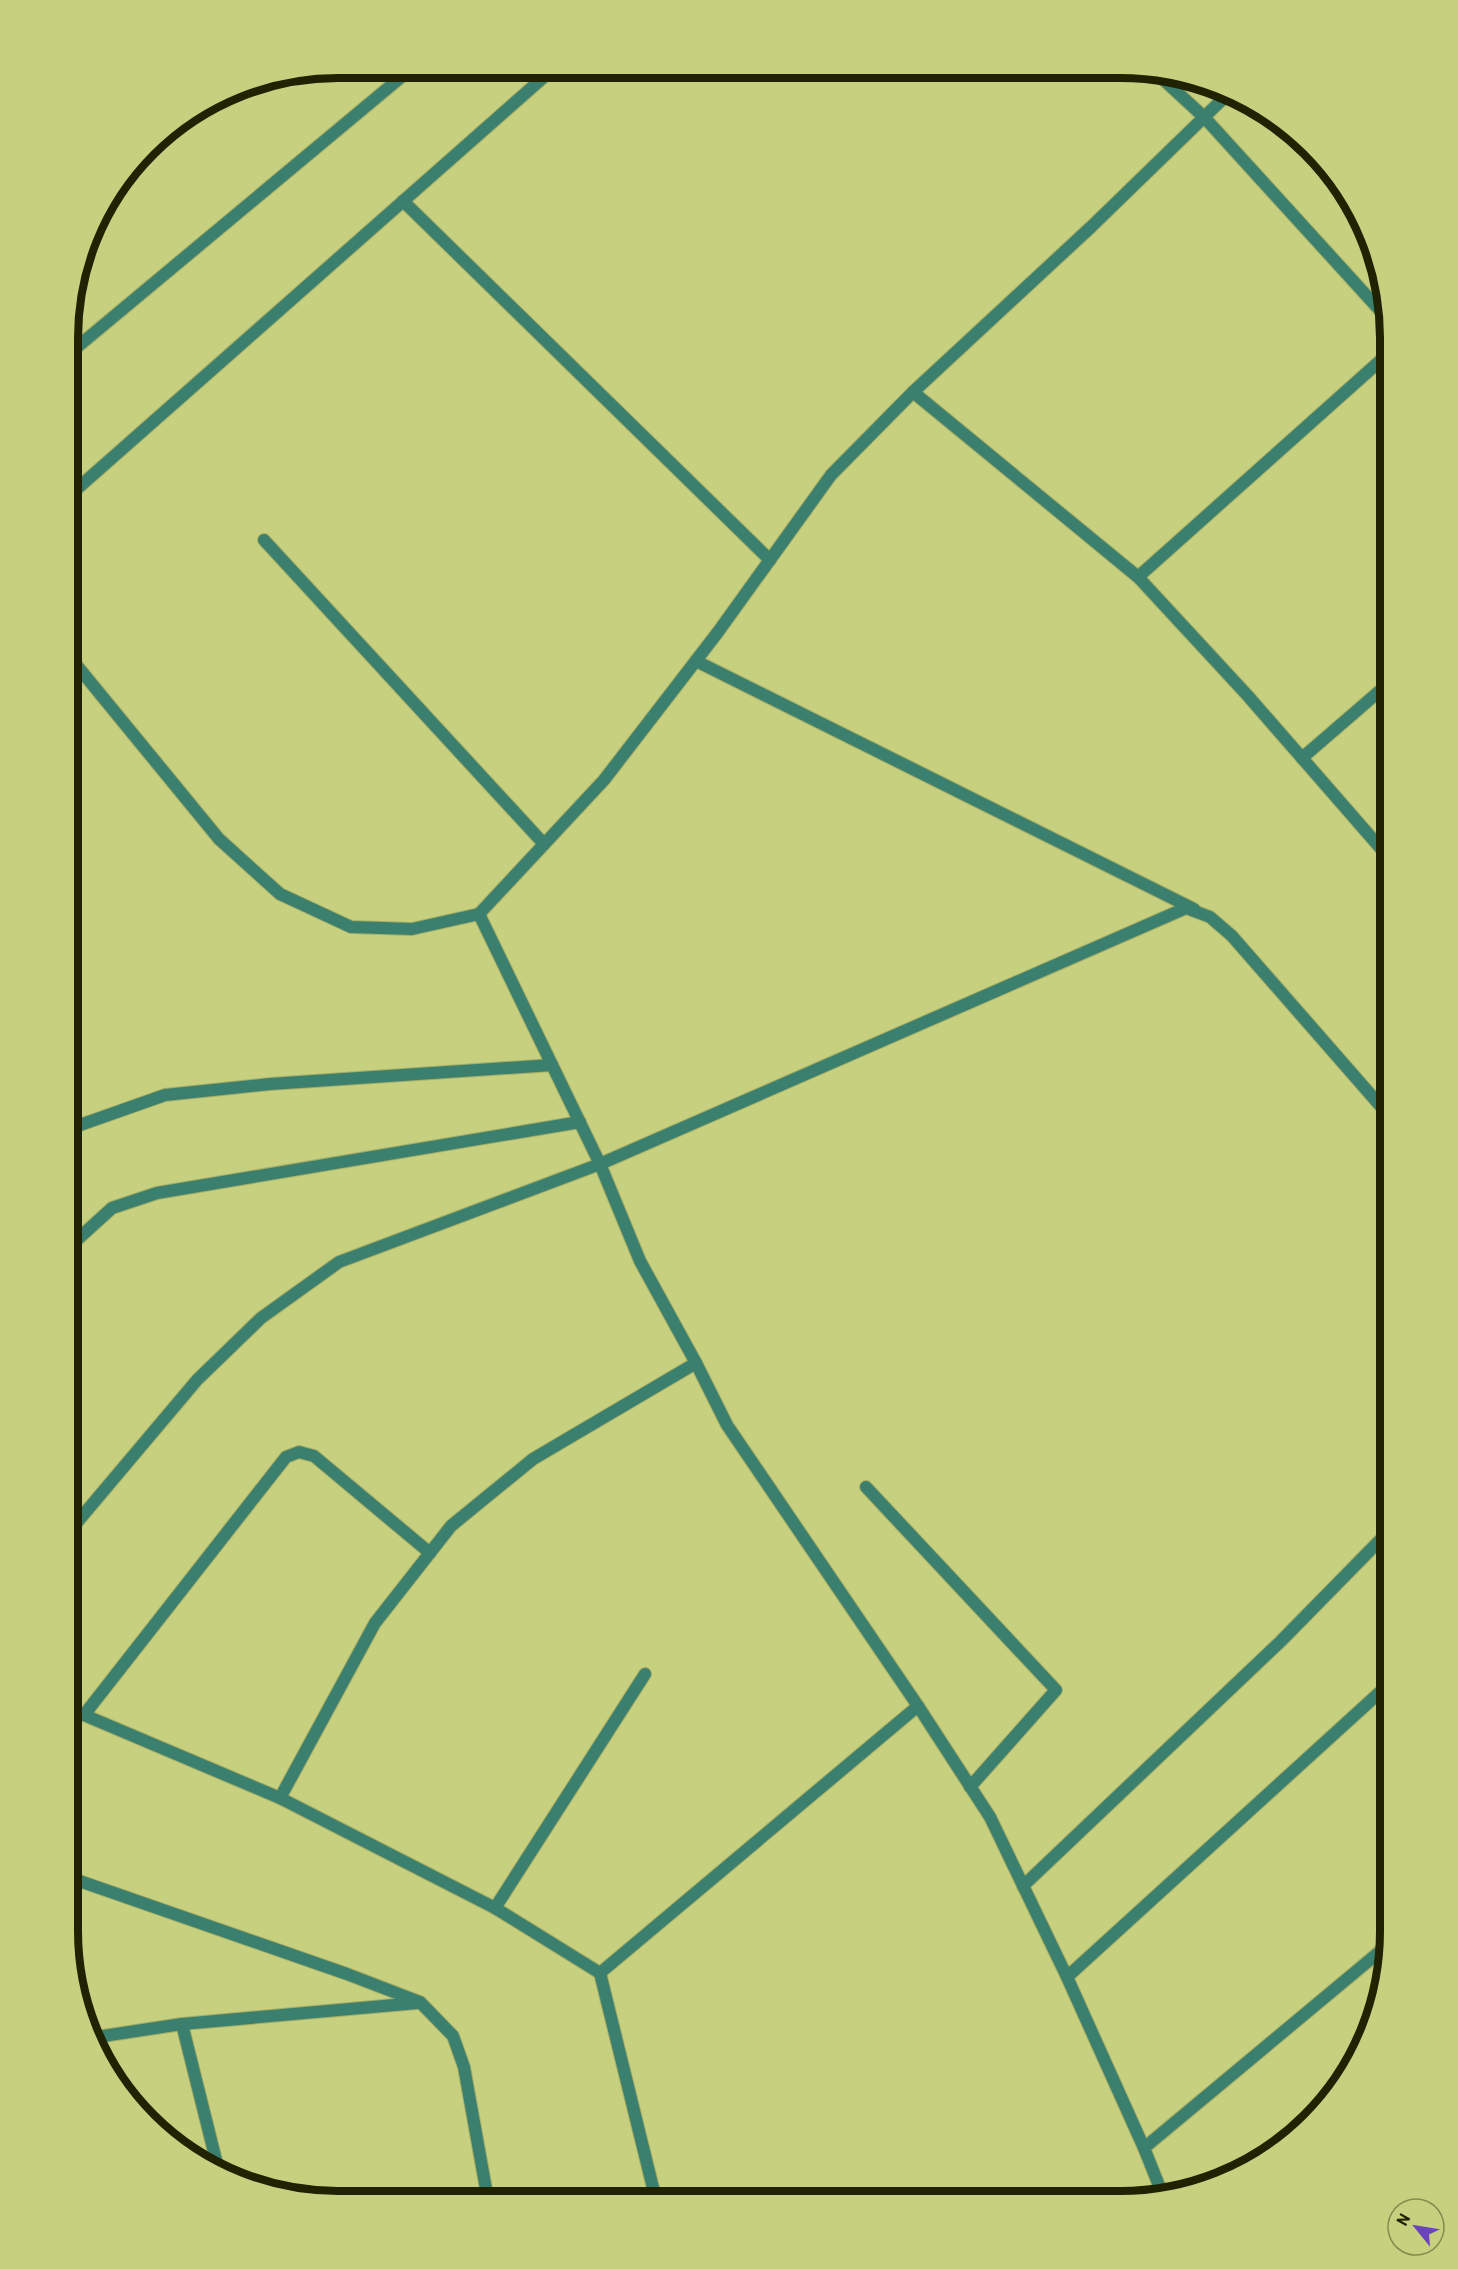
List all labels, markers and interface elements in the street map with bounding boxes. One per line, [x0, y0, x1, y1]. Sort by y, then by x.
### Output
north arrow [1386, 2197, 1446, 2257]
text: N [1392, 2210, 1413, 2229]

